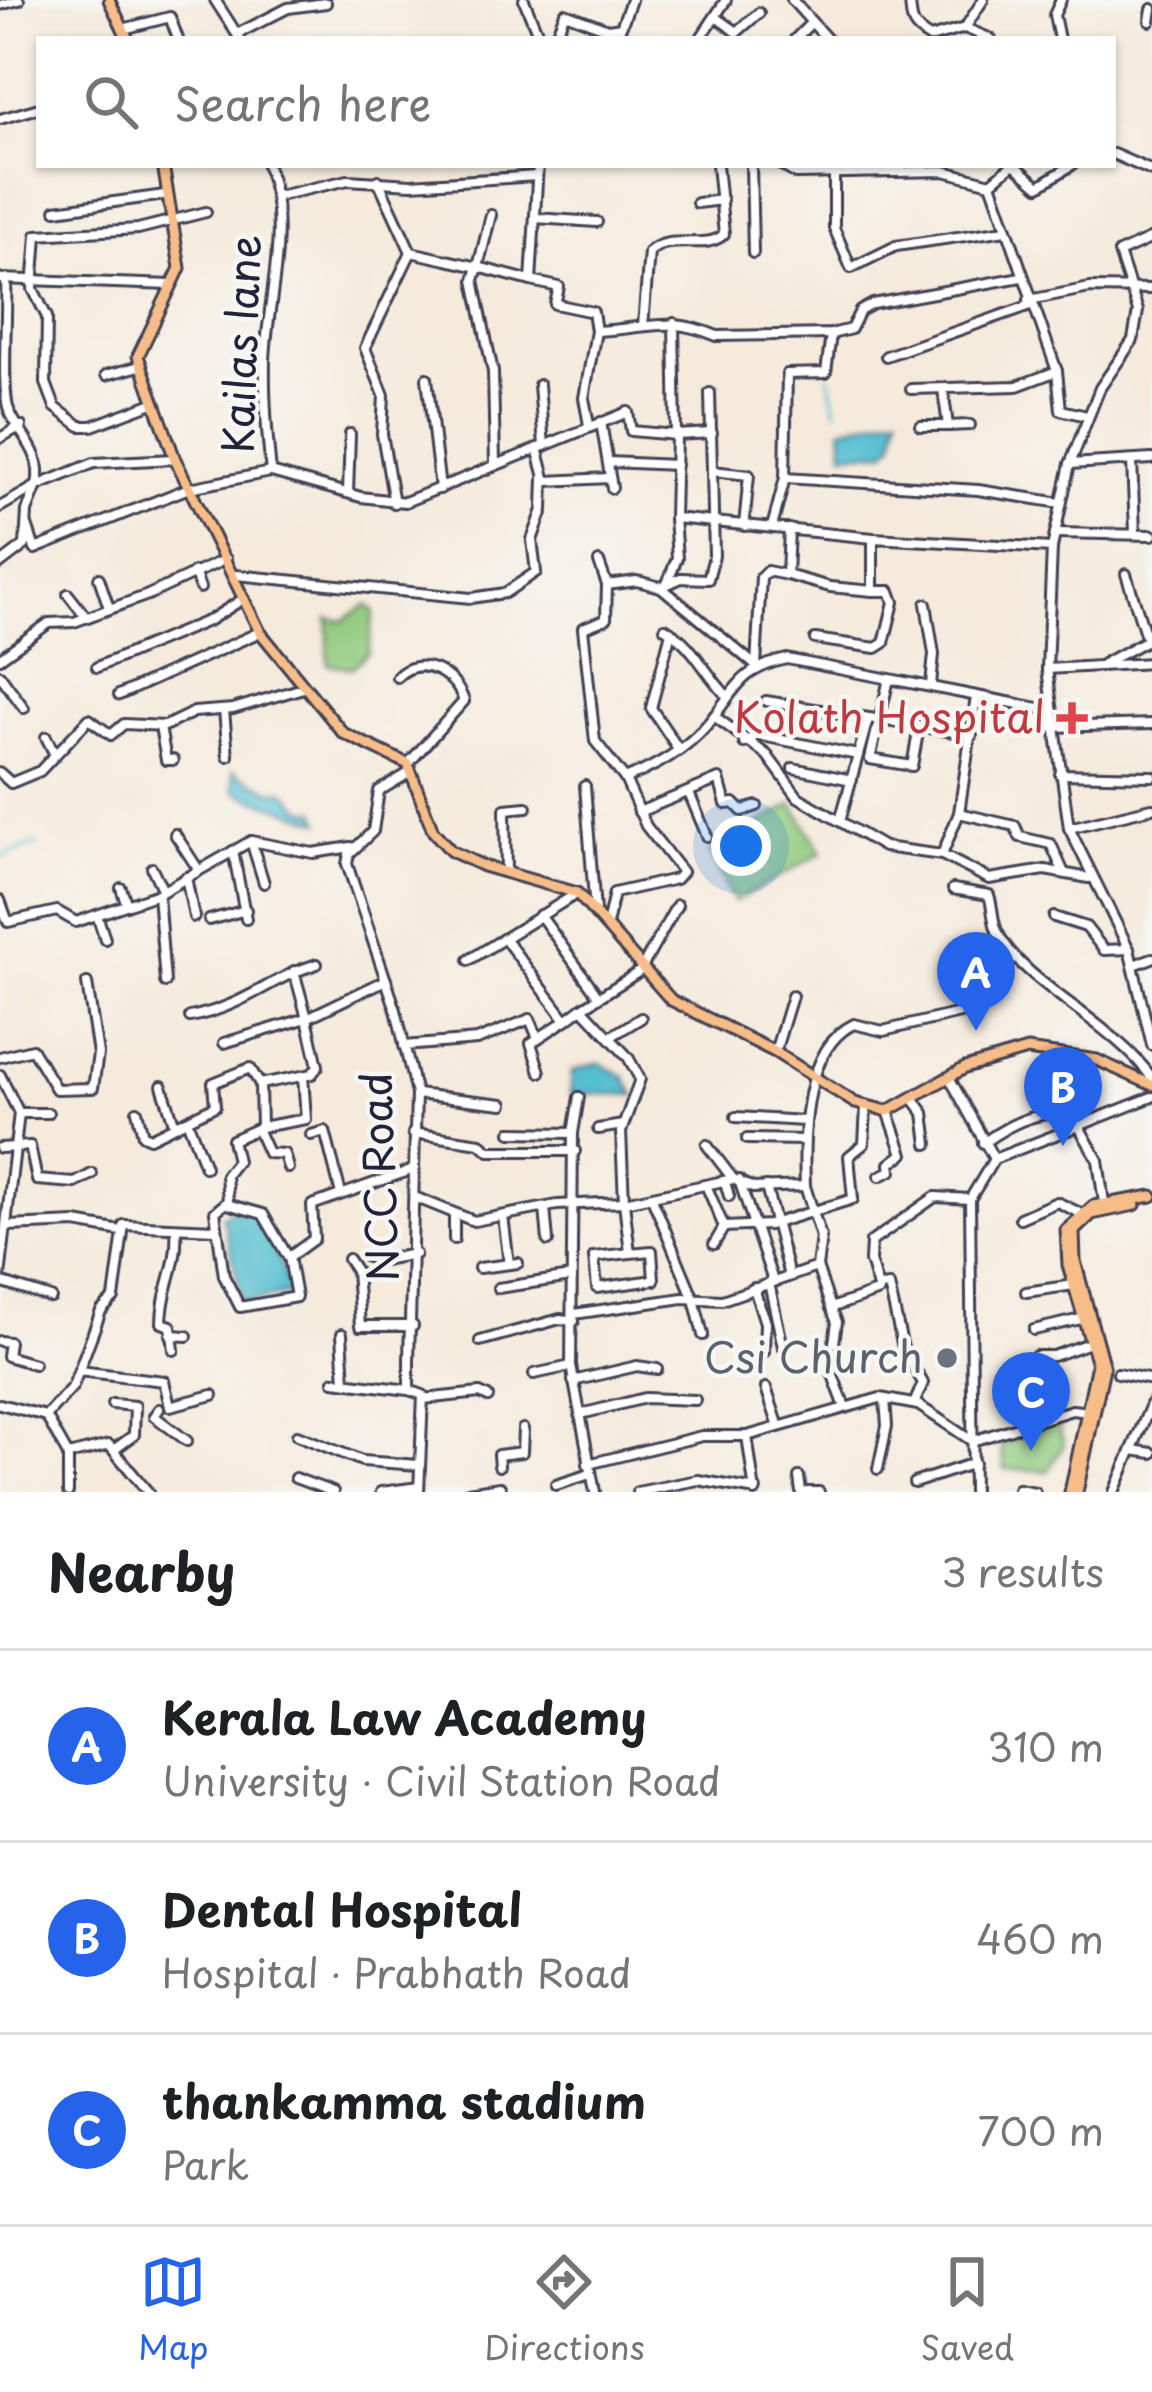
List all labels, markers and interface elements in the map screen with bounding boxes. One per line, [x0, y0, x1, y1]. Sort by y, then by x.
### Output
search box [36, 36, 1116, 168]
text: Search here [174, 68, 431, 136]
icon: search [78, 69, 144, 135]
street label: Kailas lane [204, 234, 275, 454]
place label: Kolath Hospital [734, 684, 1045, 747]
marker: Kolath Hospital [1056, 702, 1088, 734]
your location [711, 816, 771, 876]
pin: A [937, 932, 1015, 1031]
pin: B [1024, 1047, 1102, 1146]
street label: NCC Road [342, 1071, 413, 1283]
place label: Csi Church [704, 1324, 923, 1387]
marker: Csi Church [934, 1345, 960, 1371]
pin: C [992, 1352, 1070, 1451]
text: Nearby [48, 1532, 235, 1609]
text: 3 results [941, 1541, 1104, 1600]
text: Kerala Law Academy [162, 1682, 647, 1750]
text: A [72, 1716, 102, 1775]
text: 310 m [987, 1716, 1104, 1775]
text: University · Civil Station Road [162, 1750, 721, 1809]
text: Dental Hospital [162, 1874, 522, 1942]
text: B [74, 1908, 100, 1967]
text: 460 m [976, 1908, 1104, 1967]
text: Hospital · Prabhath Road [162, 1942, 631, 2001]
text: thankamma stadium [162, 2066, 646, 2134]
text: C [72, 2100, 102, 2159]
text: 700 m [978, 2100, 1104, 2159]
text: Park [162, 2134, 249, 2193]
tab: Map [138, 2249, 208, 2371]
tab: Directions [484, 2249, 645, 2371]
tab: Saved [920, 2249, 1014, 2371]

